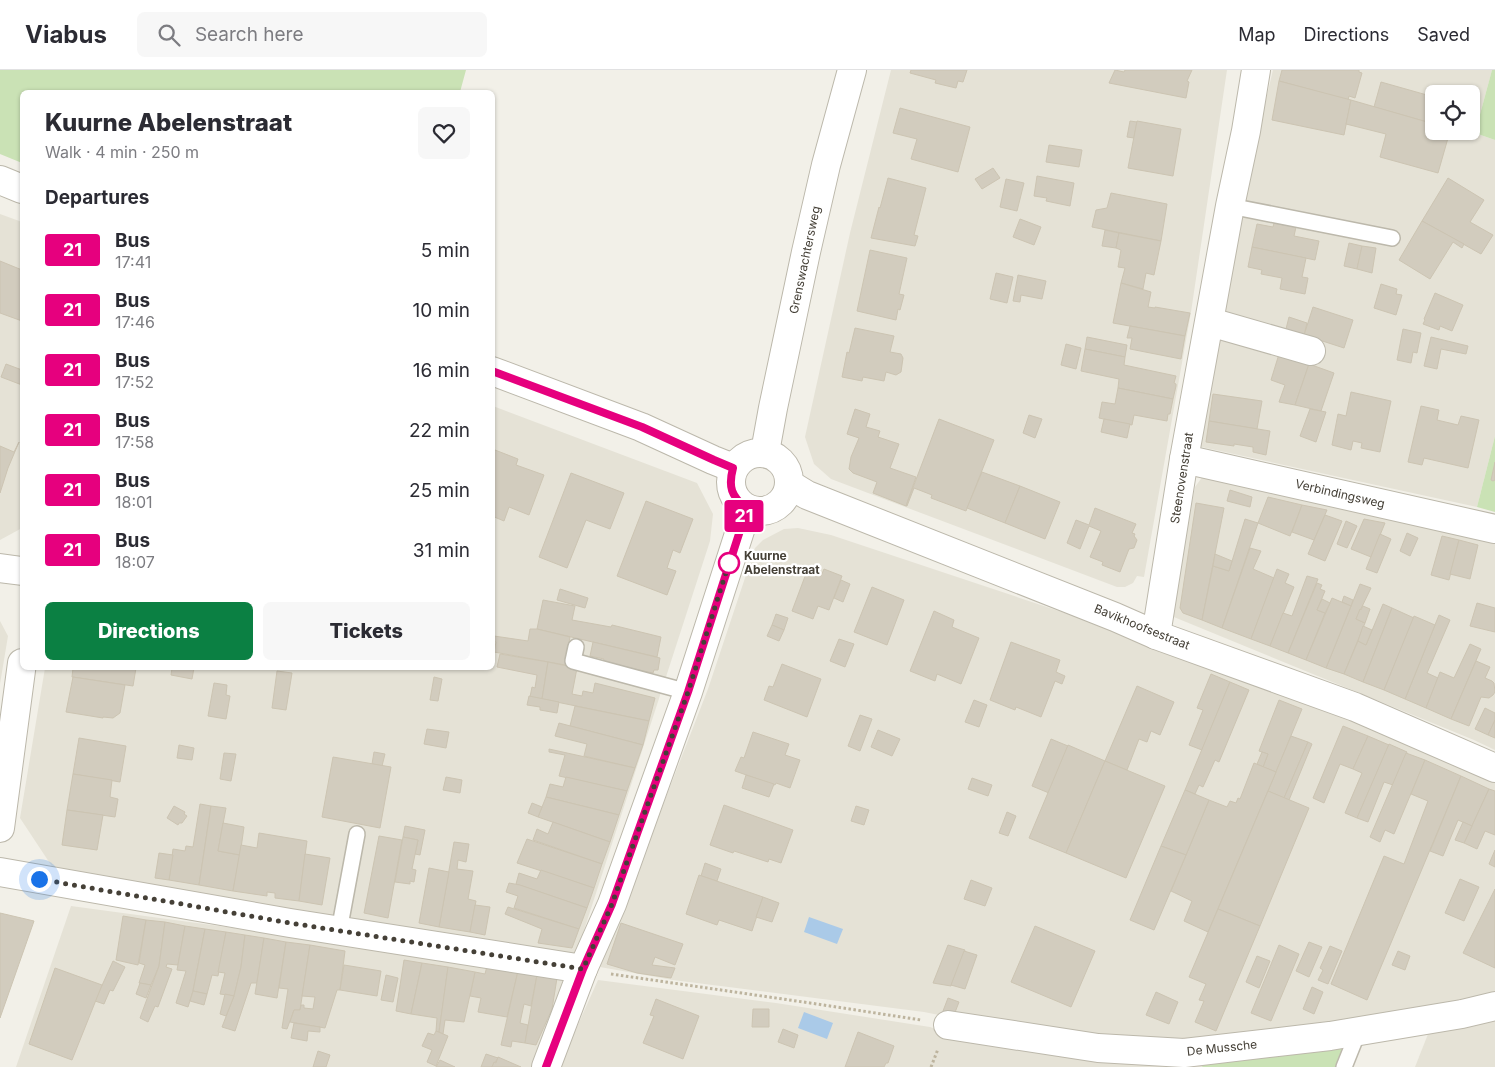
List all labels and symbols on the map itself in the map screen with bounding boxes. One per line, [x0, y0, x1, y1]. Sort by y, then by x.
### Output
street label: Grenswachtersweg [786, 205, 823, 315]
street label: Steenovenstraat [1167, 431, 1196, 525]
street label: Verbindingsweg [1294, 476, 1386, 511]
line badge: 21 [722, 500, 766, 532]
place label: Kuurne Abelenstraat [744, 548, 820, 577]
marker: Kuurne Abelenstraat [718, 552, 740, 574]
street label: Bavikhoofsestraat [1092, 601, 1192, 653]
your location [27, 867, 52, 892]
street label: De Mussche [1186, 1036, 1258, 1059]

